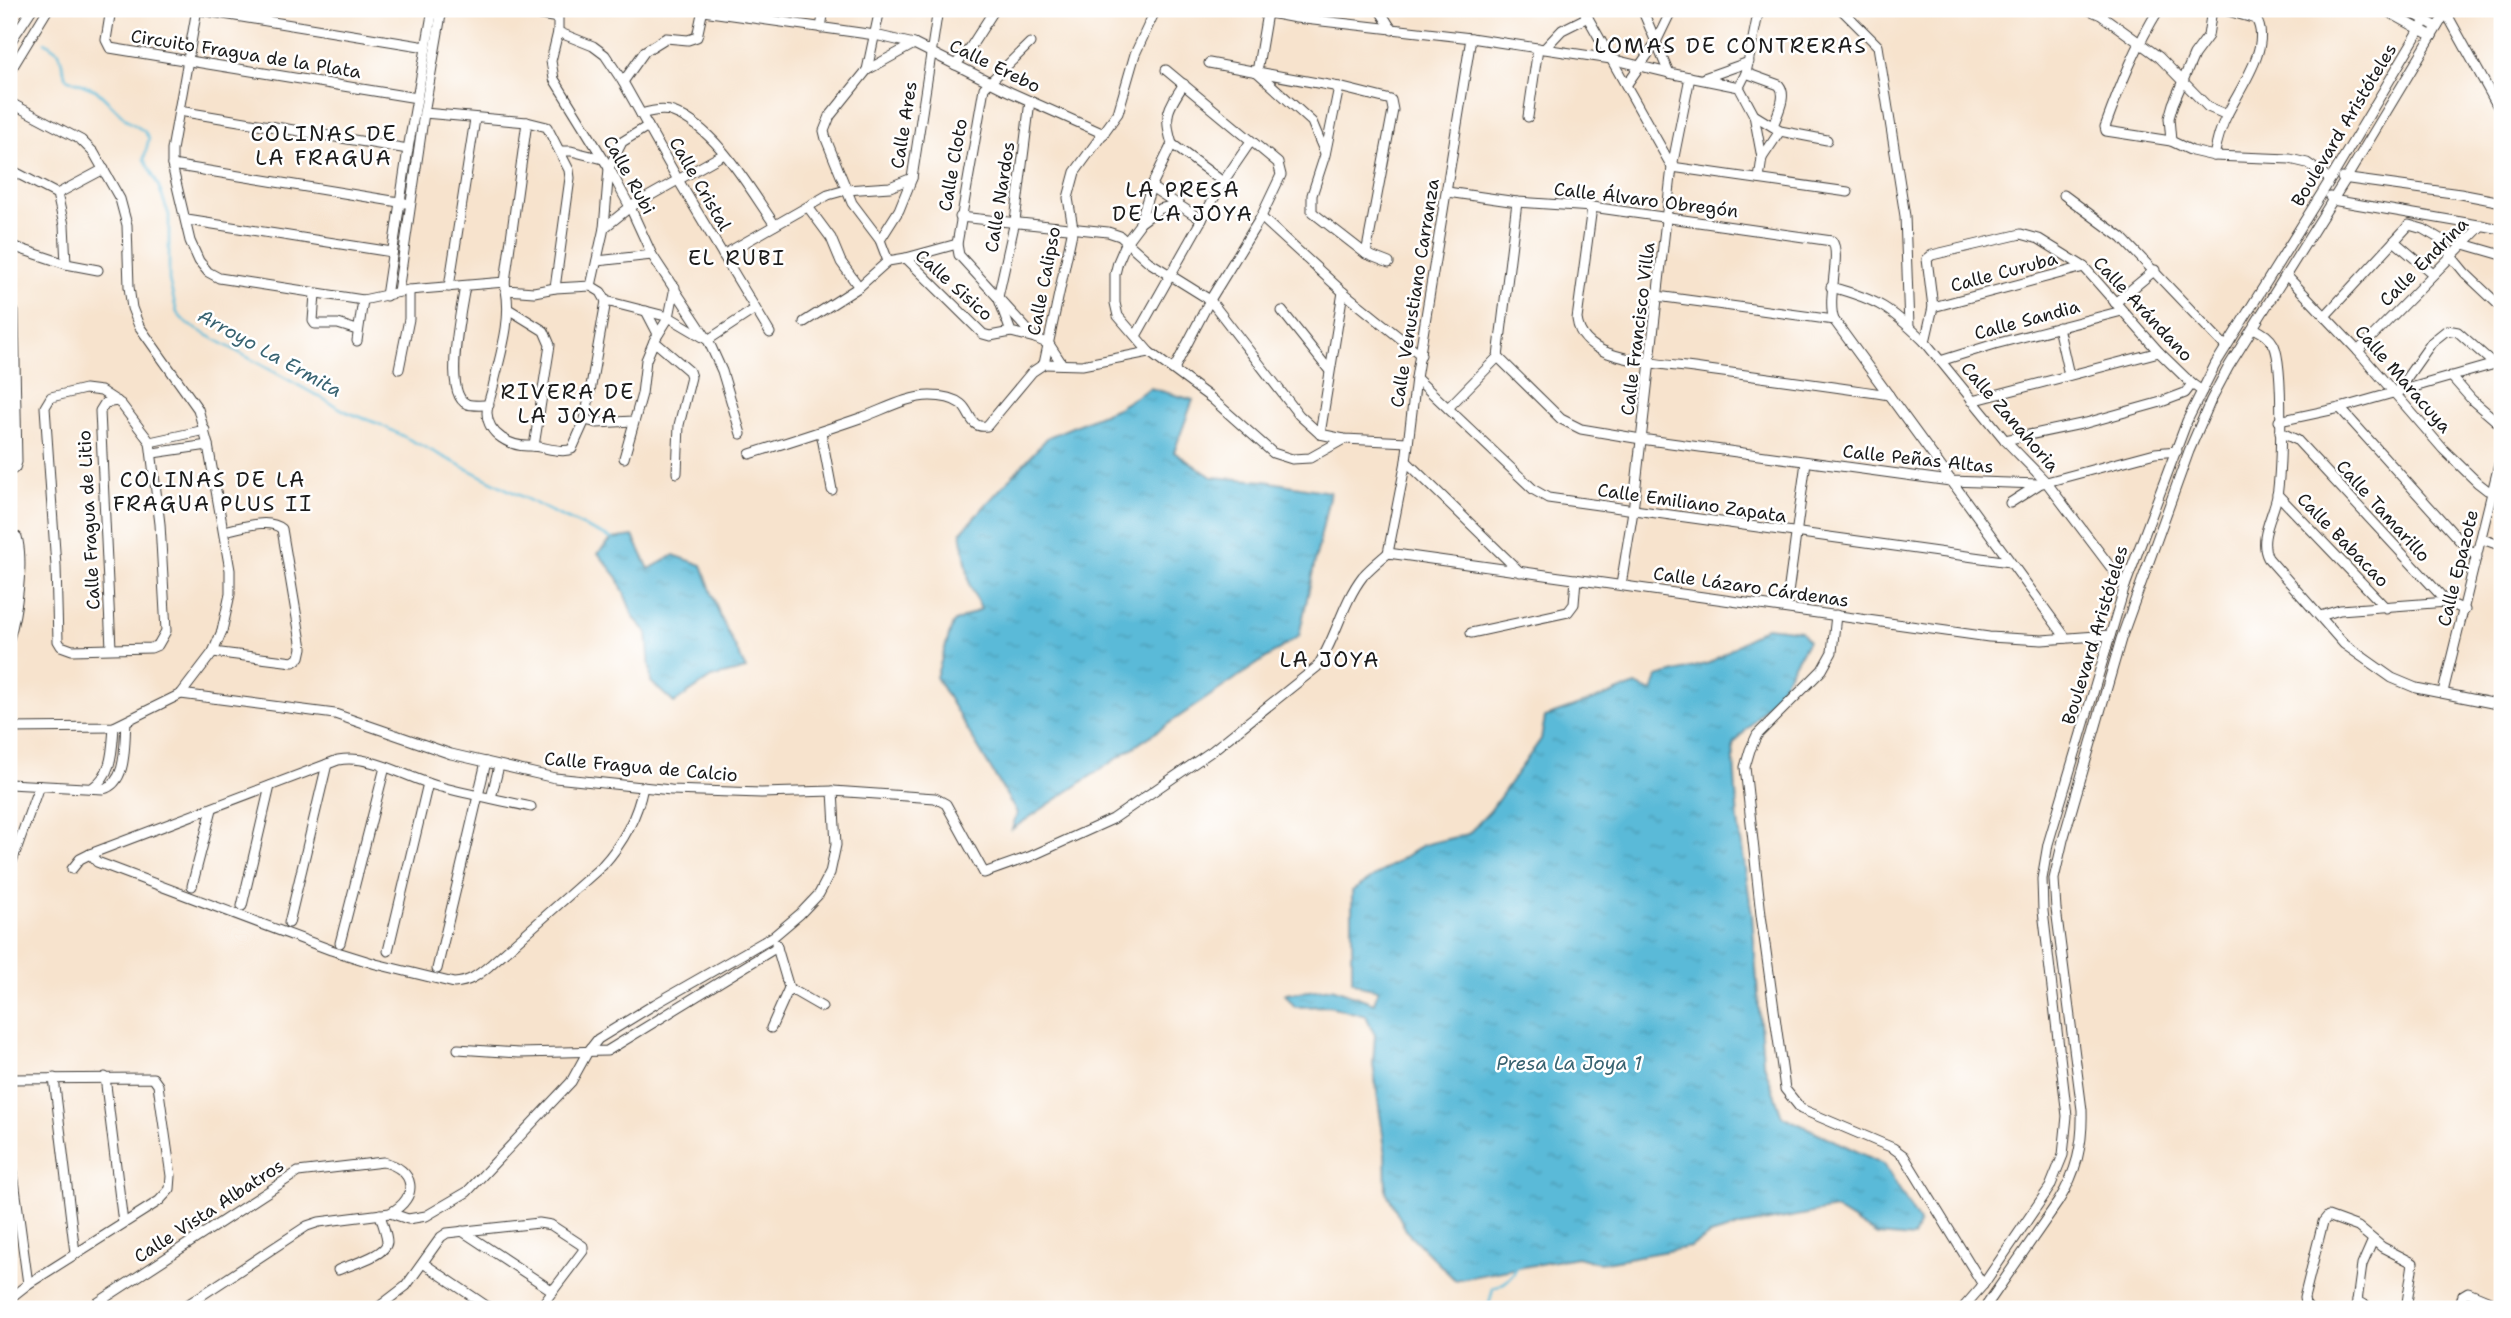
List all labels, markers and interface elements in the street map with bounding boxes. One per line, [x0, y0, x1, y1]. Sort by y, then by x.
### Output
street label: Circuito Fragua de la Plata [129, 24, 363, 84]
district label: LOMAS DE CONTRERAS [1594, 32, 1868, 60]
street label: Calle Erebo [945, 34, 1045, 98]
street label: Boulevard Aristóteles [2286, 39, 2402, 211]
street label: Calle Ares [885, 80, 923, 170]
street label: Calle Cloto [933, 117, 973, 213]
district label: COLINAS DE LA FRAGUA [250, 120, 398, 172]
street label: Calle Rubi [597, 131, 661, 219]
street label: Calle Cristal [663, 133, 737, 236]
street label: Calle Nardos [979, 140, 1021, 254]
district label: LA PRESA DE LA JOYA [1112, 176, 1254, 228]
street label: Calle Venustiano Carranza [1385, 177, 1445, 409]
street label: Calle Álvaro Obregón [1552, 177, 1740, 223]
street label: Calle Endrina [2374, 212, 2474, 312]
street label: Calle Calipso [1022, 224, 1066, 338]
street label: Calle Francisco Villa [1615, 241, 1661, 417]
district label: EL RUBI [688, 244, 786, 272]
street label: Calle Sisico [910, 244, 998, 326]
street label: Calle Curuba [1948, 246, 2060, 298]
street label: Calle Arándano [2088, 251, 2198, 367]
street label: Calle Sandia [1972, 294, 2082, 346]
water label: Arroyo La Ermita [194, 303, 346, 403]
street label: Calle Maracuya [2349, 320, 2457, 438]
street label: Calle Zanahoria [1956, 357, 2064, 477]
district label: RIVERA DE LA JOYA [501, 378, 635, 430]
street label: Calle Fragua de Litio [72, 429, 106, 611]
street label: Calle Peñas Altas [1841, 439, 1995, 479]
street label: Calle Tamarillo [2331, 455, 2435, 567]
district label: COLINAS DE LA FRAGUA PLUS II [113, 466, 313, 518]
street label: Calle Emiliano Zapata [1596, 478, 1788, 528]
street label: Calle Babacao [2292, 488, 2394, 592]
street label: Calle Epazote [2432, 507, 2484, 629]
street label: Boulevard Aristóteles [2056, 542, 2134, 728]
street label: Calle Lázaro Cárdenas [1652, 561, 1850, 613]
district label: LA JOYA [1279, 646, 1381, 674]
street label: Calle Fragua de Calcio [543, 747, 739, 787]
water label: Presa La Joya 1 [1496, 1051, 1642, 1076]
street label: Calle Vista Albatros [129, 1154, 289, 1268]

